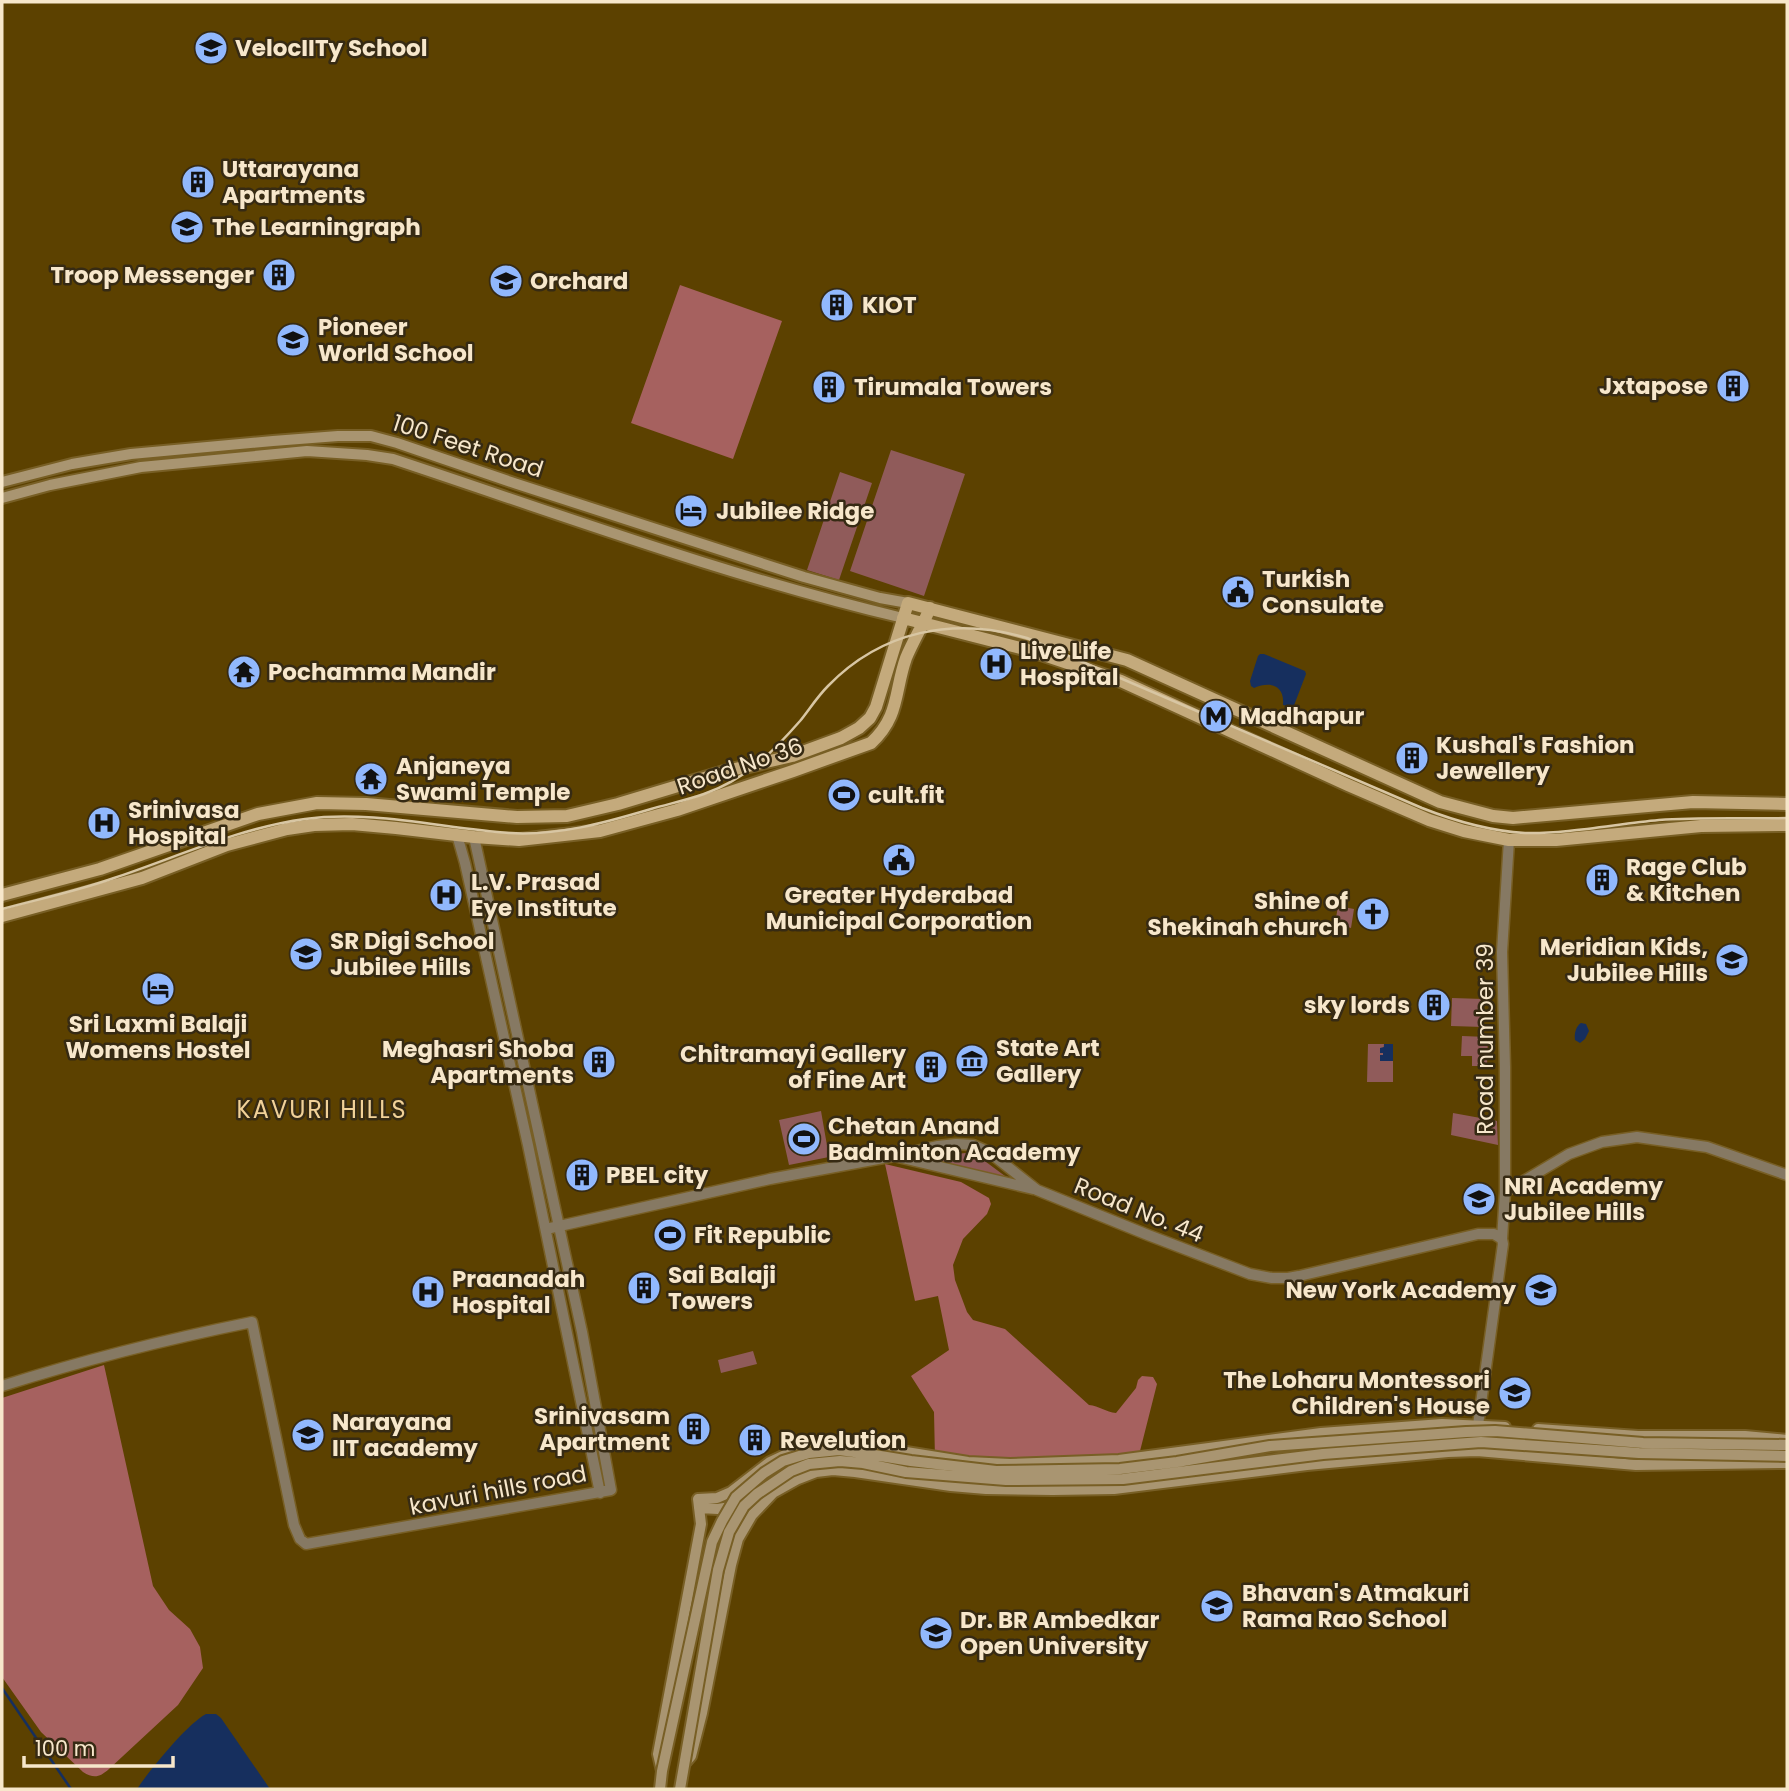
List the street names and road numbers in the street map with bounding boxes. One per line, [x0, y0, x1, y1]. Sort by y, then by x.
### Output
street label: 100 Feet Road [388, 407, 548, 485]
street label: Road No 36 [673, 730, 807, 802]
street label: Road number 39 [1469, 943, 1501, 1135]
street label: Road No. 44 [1070, 1170, 1208, 1250]
street label: kavuri hills road [407, 1457, 589, 1523]

